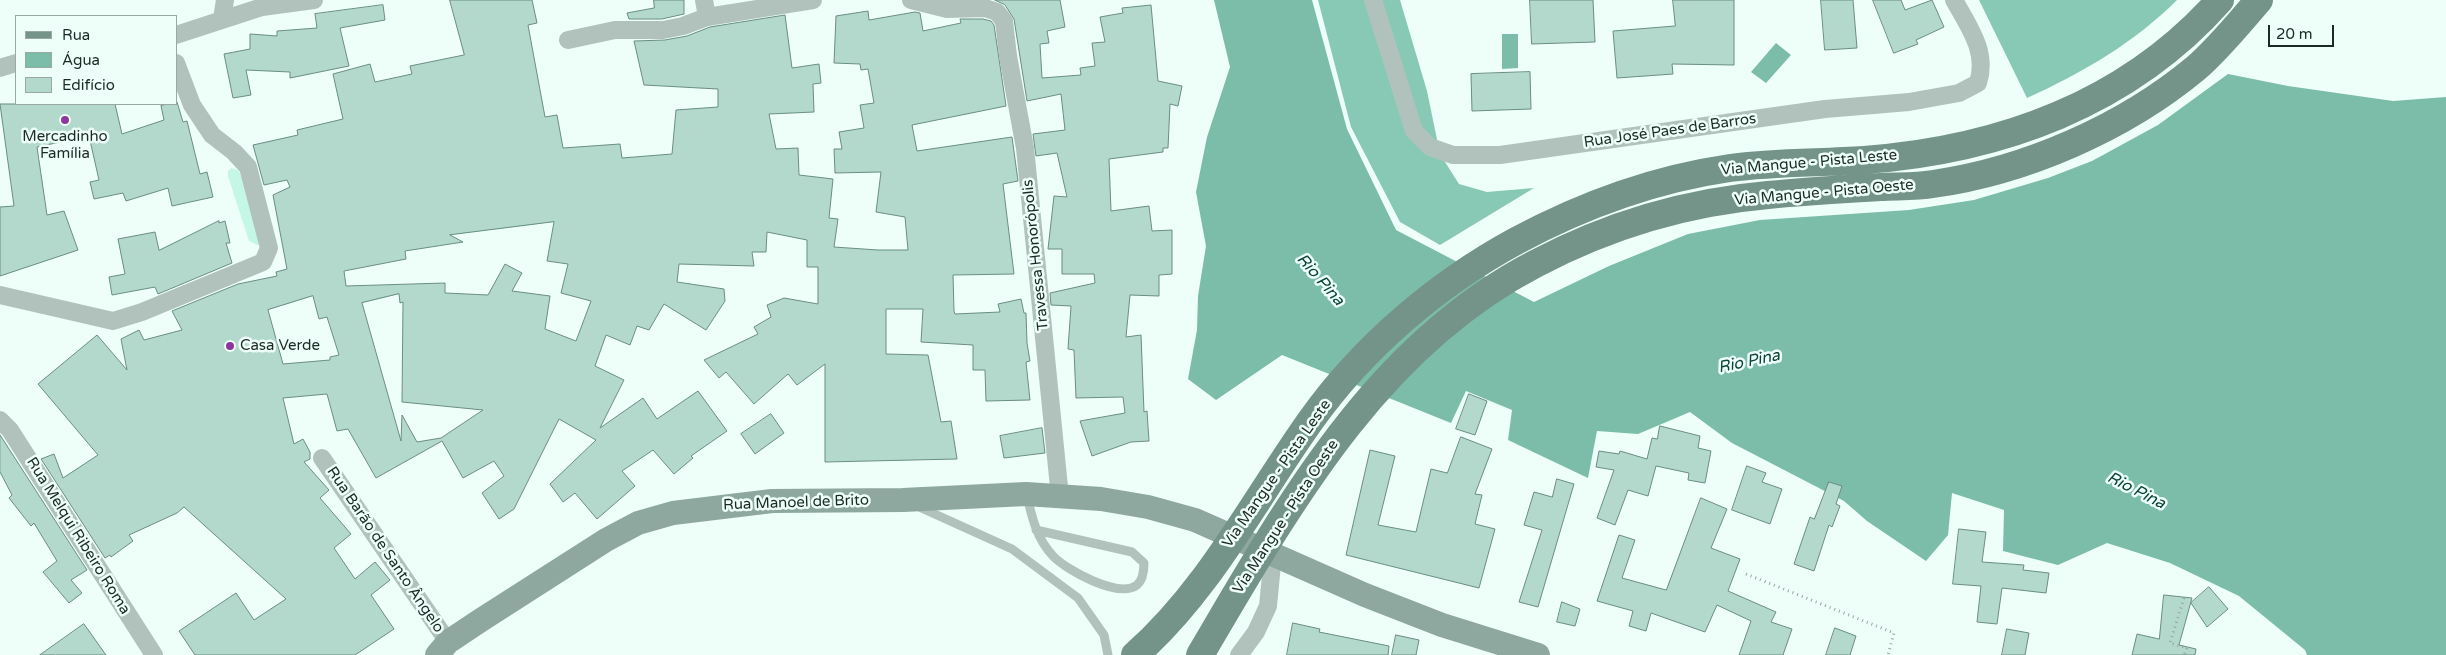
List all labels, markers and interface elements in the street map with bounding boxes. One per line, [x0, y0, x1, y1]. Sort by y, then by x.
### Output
legend [15, 15, 178, 105]
scale bar [2271, 15, 2337, 47]
text: 20 m [2276, 25, 2313, 43]
text: Rua [62, 26, 90, 44]
text: Água [62, 51, 100, 69]
text: Edifício [62, 76, 115, 94]
street label: Rua José Paes de Barros [1583, 110, 1757, 152]
marker: Mercadinho Família [59, 114, 71, 126]
place label: Mercadinho Família [22, 128, 108, 163]
street label: Via Mangue - Pista Leste [1720, 146, 1898, 180]
street label: Via Mangue - Pista Oeste [1734, 176, 1914, 210]
street label: Travessa Honorópolis [1019, 179, 1053, 331]
water label: Rio Pina [1292, 250, 1348, 310]
place label: Casa Verde [240, 337, 320, 355]
marker: Casa Verde [224, 340, 236, 352]
water label: Rio Pina [1716, 346, 1782, 378]
street label: Via Mangue - Pista Leste [1219, 396, 1335, 552]
street label: Via Mangue - Pista Oeste [1229, 437, 1343, 597]
street label: Rua Melqui Ribeiro Roma [22, 454, 134, 618]
street label: Rua Barão de Santo Ângelo [323, 464, 447, 636]
water label: Rio Pina [2104, 468, 2168, 514]
street label: Rua Manoel de Brito [723, 491, 869, 515]

